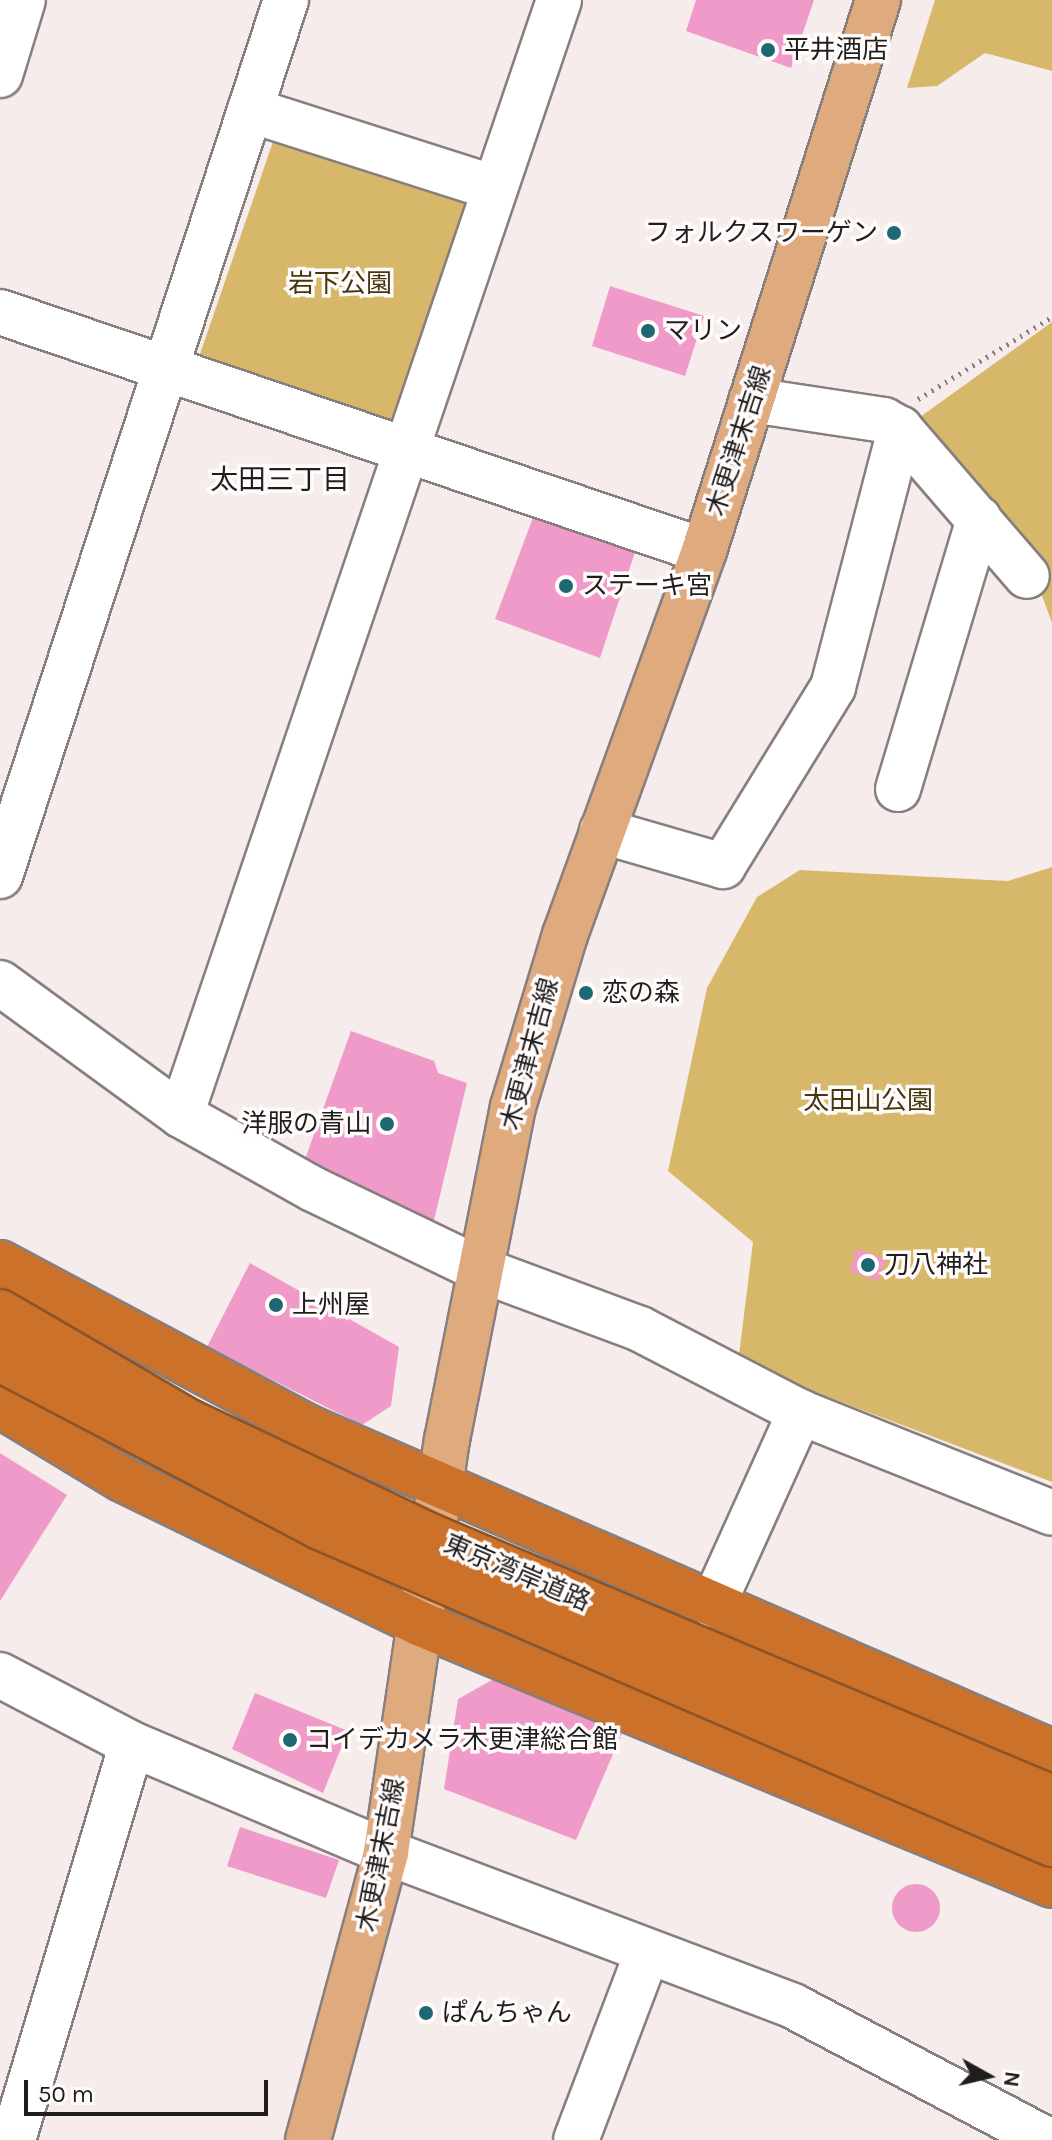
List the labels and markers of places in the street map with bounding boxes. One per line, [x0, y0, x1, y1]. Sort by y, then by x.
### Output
place label: 平井酒店 [784, 34, 888, 66]
marker: 平井酒店 [759, 41, 777, 59]
place label: フォルクスワーゲン [644, 217, 878, 249]
marker: フォルクスワーゲン [885, 224, 903, 242]
place label: マリン [664, 315, 742, 347]
marker: マリン [639, 322, 657, 340]
place label: ステーキ宮 [582, 570, 712, 602]
marker: ステーキ宮 [557, 577, 575, 595]
place label: 恋の森 [602, 977, 680, 1009]
marker: 恋の森 [577, 984, 595, 1002]
place label: 洋服の青山 [241, 1108, 371, 1140]
marker: 洋服の青山 [378, 1115, 396, 1133]
place label: 刀八神社 [884, 1249, 988, 1281]
marker: 刀八神社 [859, 1256, 877, 1274]
place label: 上州屋 [292, 1289, 370, 1321]
marker: 上州屋 [267, 1296, 285, 1314]
place label: コイデカメラ木更津総合館 [306, 1724, 618, 1756]
marker: コイデカメラ木更津総合館 [281, 1731, 299, 1749]
place label: ぱんちゃん [442, 1997, 572, 2029]
marker: ぱんちゃん [417, 2004, 435, 2022]

